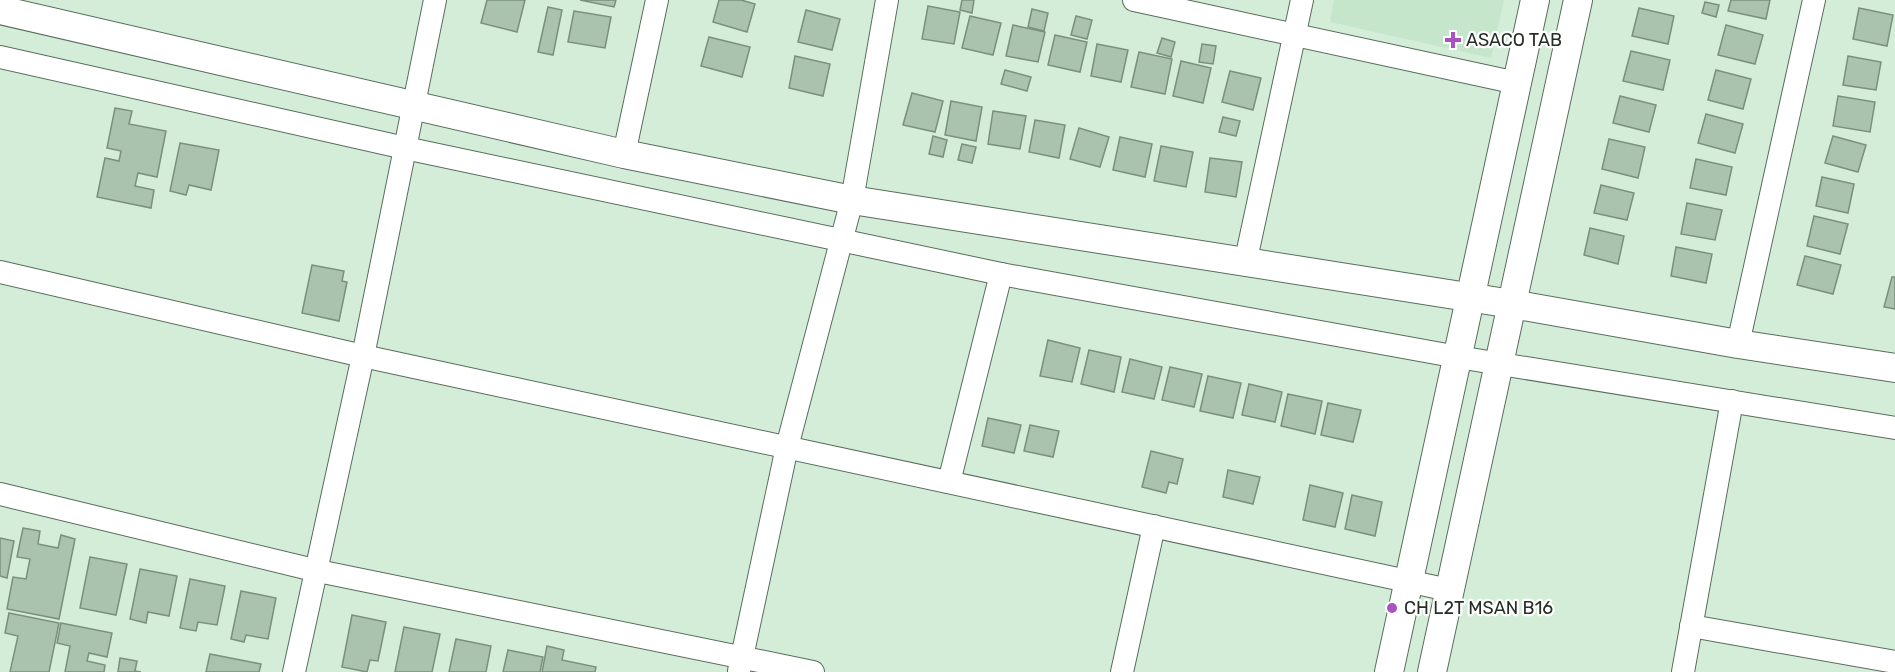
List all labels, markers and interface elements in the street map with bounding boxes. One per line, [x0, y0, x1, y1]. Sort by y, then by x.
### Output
place label: ASACO TAB [1466, 29, 1562, 51]
marker: ASACO TAB [1444, 31, 1462, 49]
place label: CH L2T MSAN B16 [1404, 597, 1553, 619]
marker: CH L2T MSAN B16 [1385, 601, 1399, 615]

